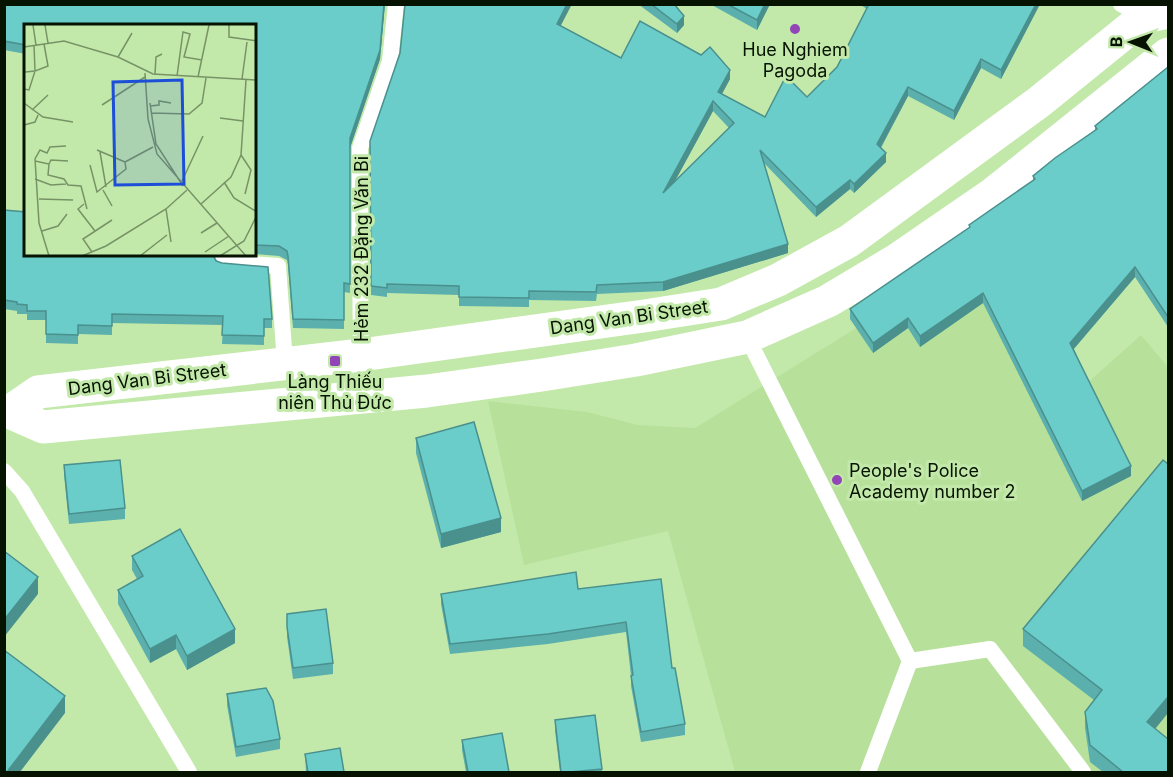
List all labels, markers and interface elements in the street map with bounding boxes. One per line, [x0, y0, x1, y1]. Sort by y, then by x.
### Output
north arrow [1101, 12, 1161, 72]
marker: Hue Nghiem Pagoda [788, 22, 802, 36]
inset map [24, 24, 256, 256]
text: B [1106, 36, 1126, 47]
place label: Hue Nghiem Pagoda [742, 39, 848, 81]
street label: Hẻm 232 Đặng Văn Bi [351, 156, 372, 342]
street label: Dang Van Bi Street [549, 296, 709, 338]
marker: Làng Thiếu niên Thủ Đức [328, 354, 342, 368]
street label: Dang Van Bi Street [67, 359, 227, 399]
place label: Làng Thiếu niên Thủ Đức [278, 371, 392, 413]
place label: People's Police Academy number 2 [849, 460, 1016, 502]
marker: People's Police Academy number 2 [830, 473, 844, 487]

